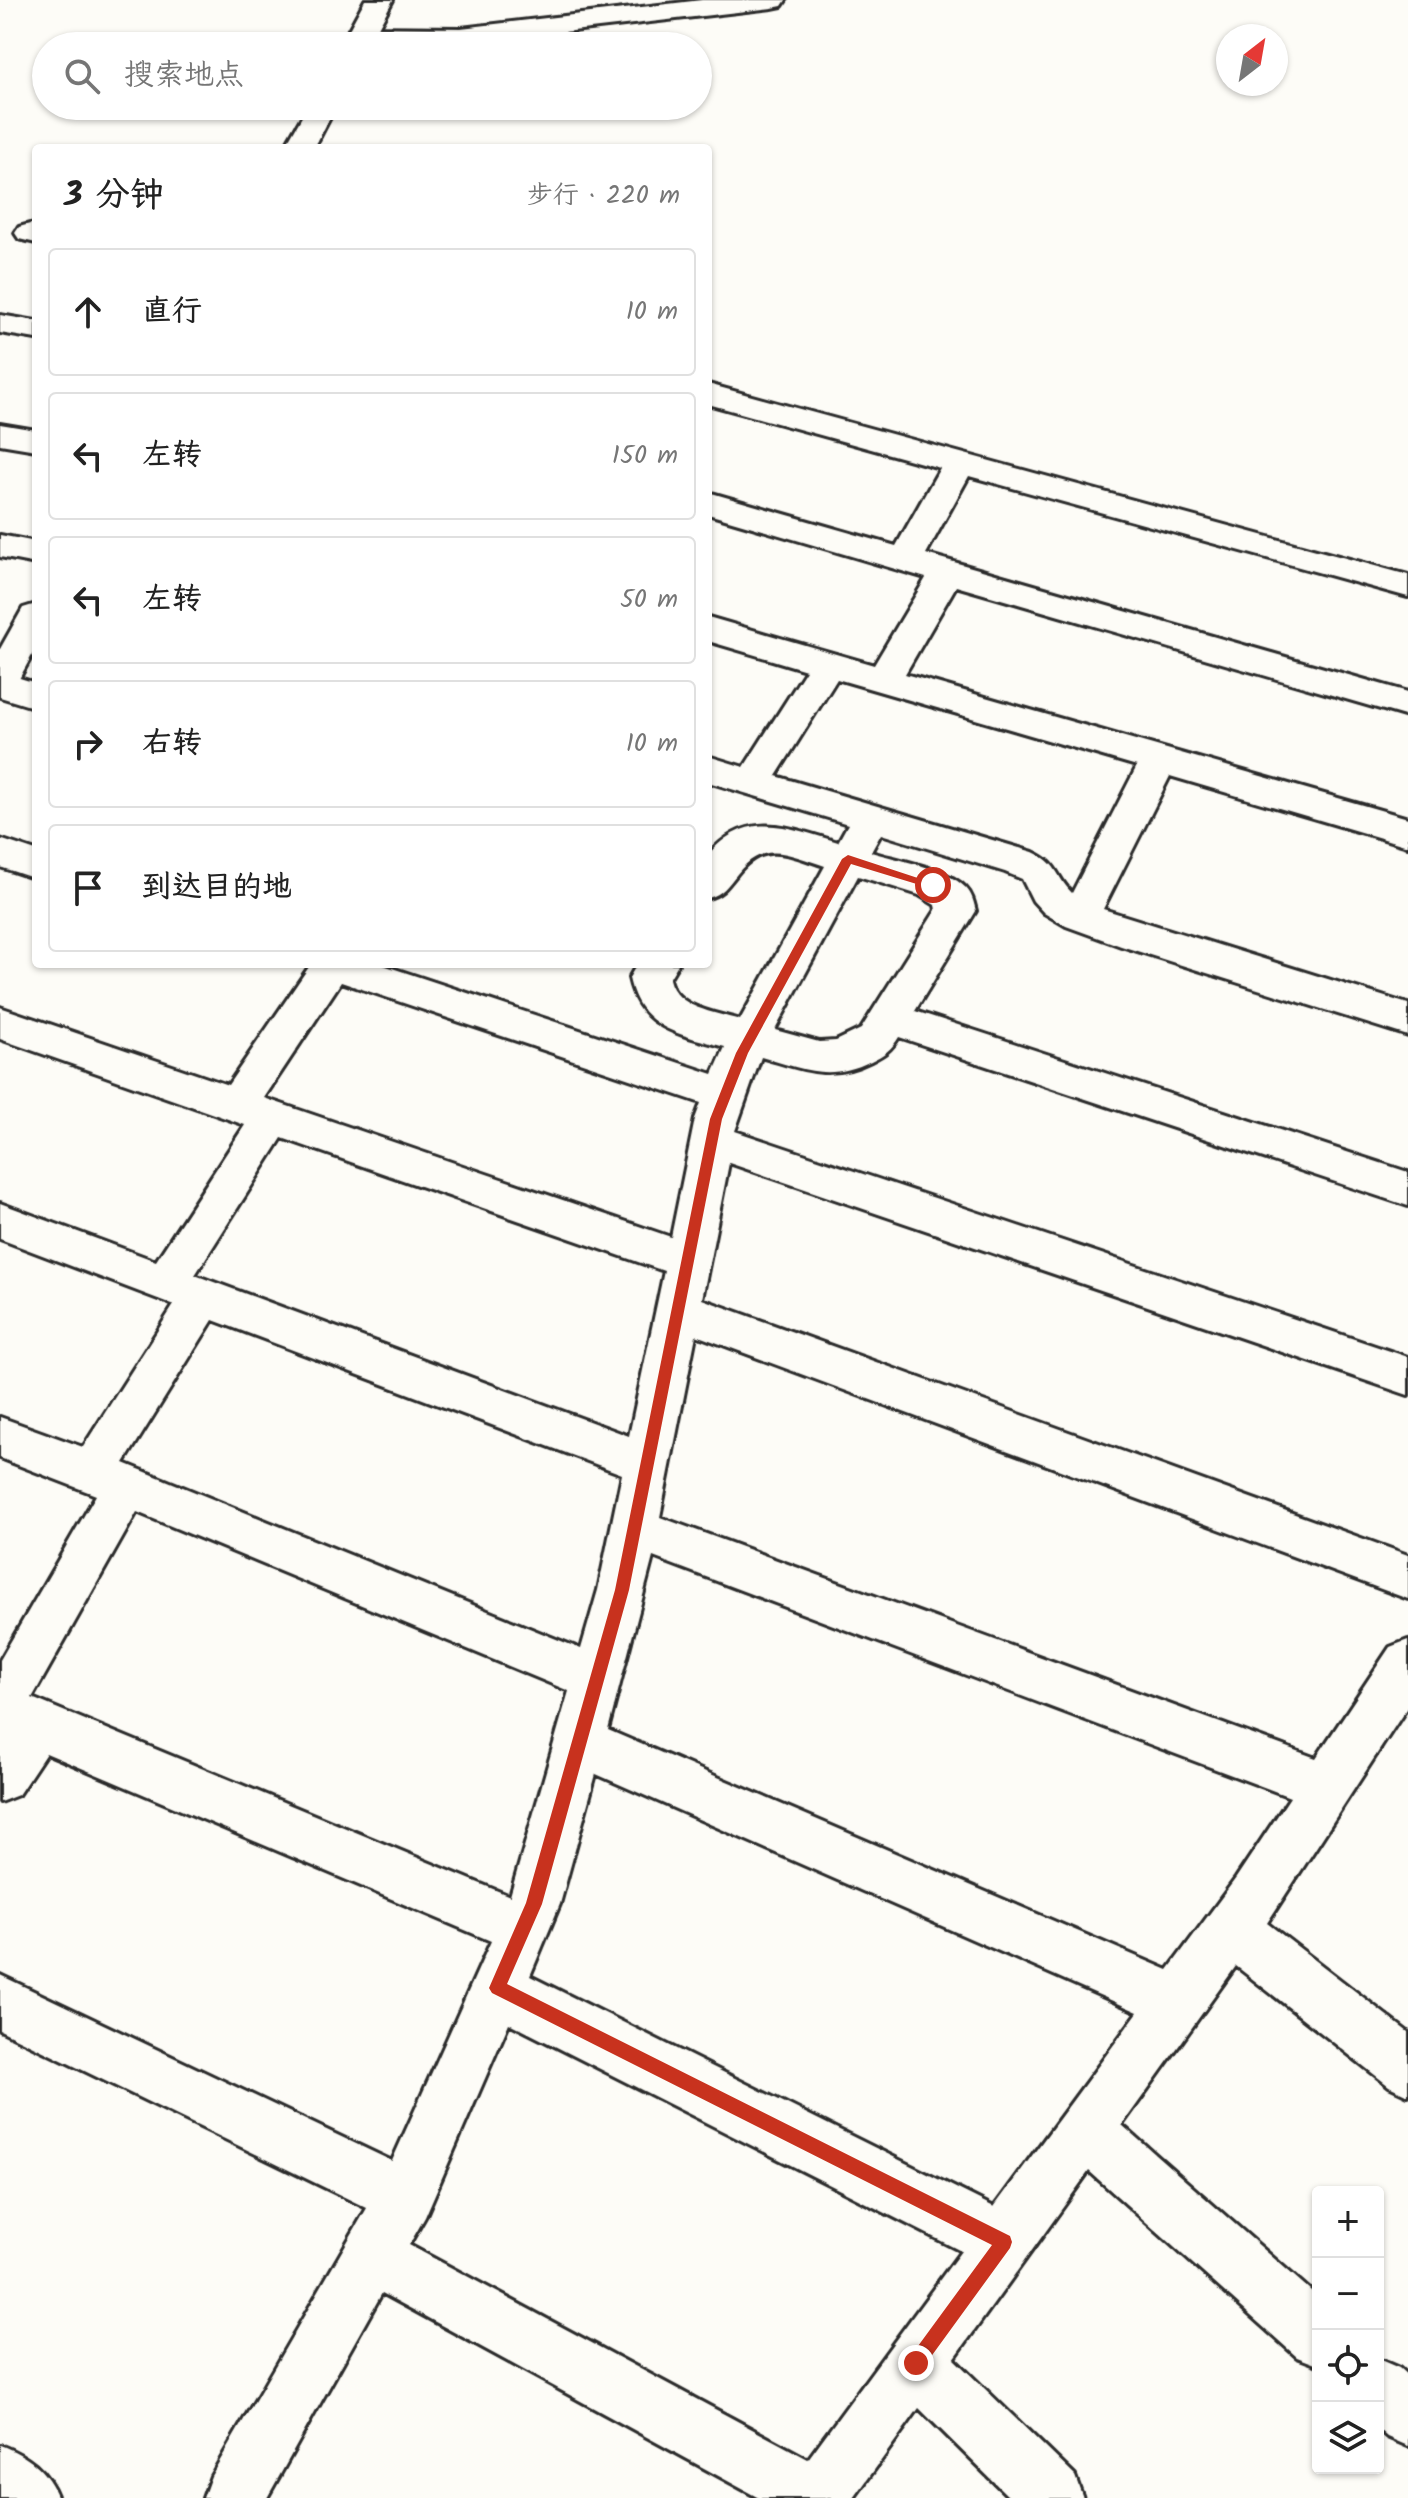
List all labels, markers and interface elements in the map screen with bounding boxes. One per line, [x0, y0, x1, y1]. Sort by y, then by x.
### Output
north arrow [1216, 24, 1288, 96]
search box [32, 32, 712, 120]
text: 搜索地点 [124, 52, 244, 100]
icon: search [60, 54, 104, 98]
text: 3 分钟 [64, 169, 164, 223]
text: 步行 · 220 m [527, 175, 680, 217]
text: 直行 [142, 288, 202, 336]
icon: ahead [66, 290, 110, 334]
text: 10 m [626, 291, 678, 333]
text: 左转 [142, 432, 202, 480]
icon: left [66, 434, 110, 478]
text: 150 m [612, 435, 678, 477]
text: 左转 [142, 576, 202, 624]
icon: left [66, 578, 110, 622]
text: 50 m [620, 579, 678, 621]
text: 右转 [142, 720, 202, 768]
icon: right [66, 722, 110, 766]
text: 10 m [626, 723, 678, 765]
text: 到达目的地 [142, 864, 292, 912]
icon: arrive [66, 866, 110, 910]
route start [915, 867, 951, 903]
map controls [1312, 2186, 1384, 2474]
button: + [1312, 2186, 1384, 2258]
button: − [1312, 2258, 1384, 2330]
button: locate [1312, 2330, 1384, 2402]
route end [898, 2345, 934, 2381]
button: layers [1312, 2402, 1384, 2474]

